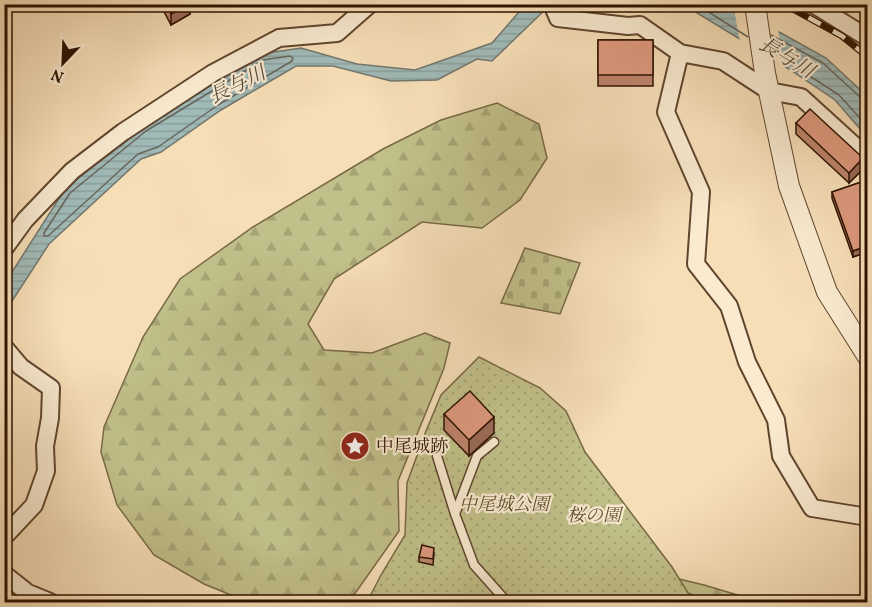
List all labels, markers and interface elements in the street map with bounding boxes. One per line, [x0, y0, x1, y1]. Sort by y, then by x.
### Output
water label: 長与川 [753, 31, 821, 87]
north arrow [33, 33, 93, 93]
water label: 長与川 [205, 59, 273, 112]
text: N [48, 62, 68, 87]
place icon: 中尾城跡 [339, 430, 371, 462]
place label: 中尾城跡 [376, 435, 448, 460]
park label: 中尾城公園 [459, 493, 552, 518]
park label: 桜の園 [567, 504, 624, 529]

